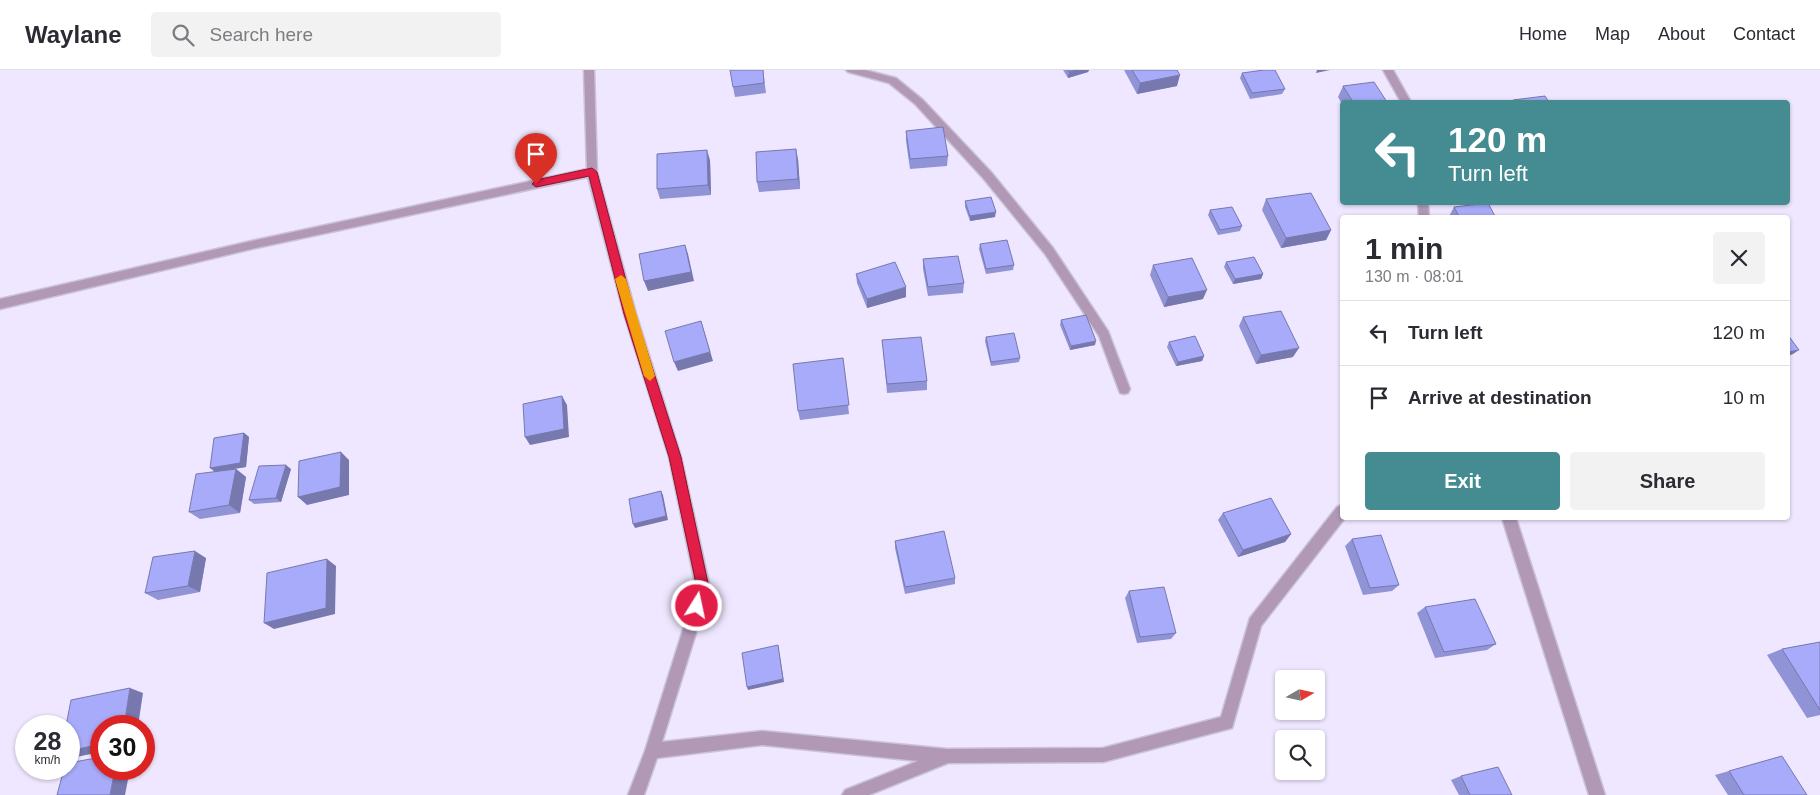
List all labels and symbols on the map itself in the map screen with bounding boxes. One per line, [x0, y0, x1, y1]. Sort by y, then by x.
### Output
pin [515, 133, 557, 184]
position arrow [670, 579, 722, 631]
north arrow [1275, 670, 1325, 720]
speed limit sign: 30 [90, 715, 155, 780]

